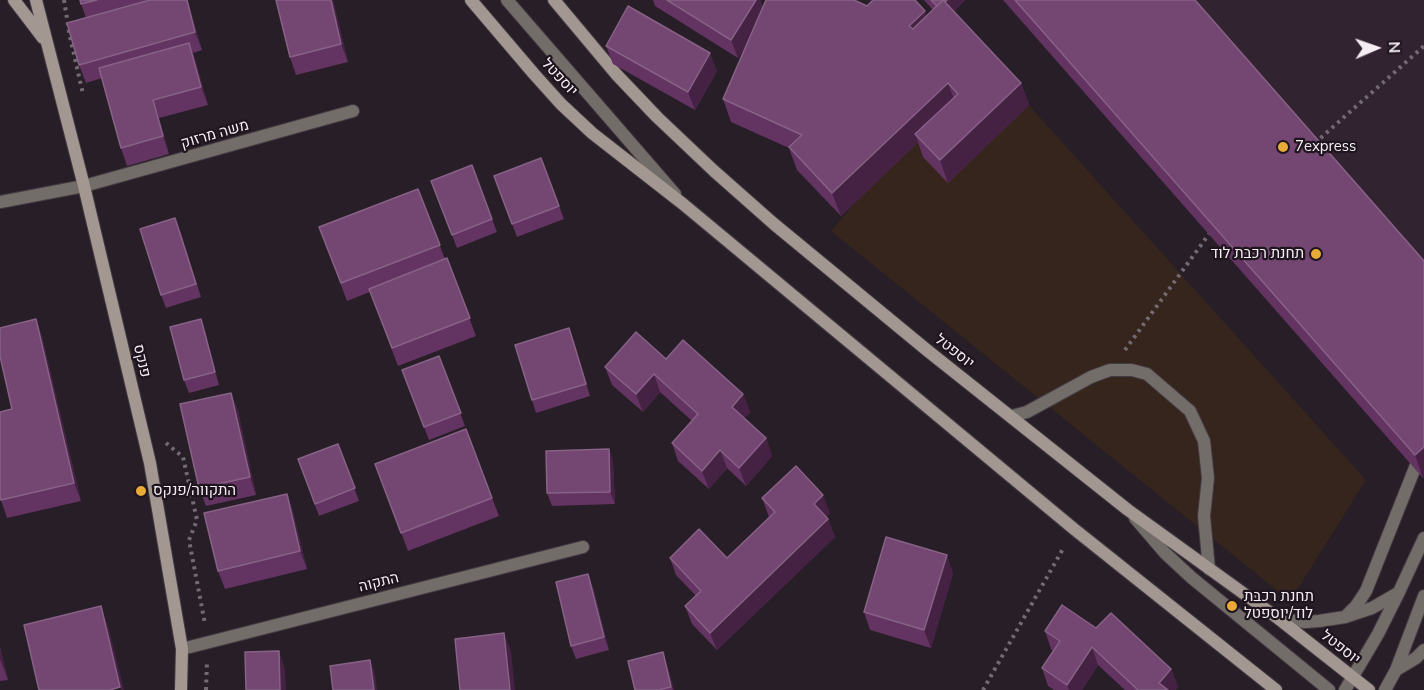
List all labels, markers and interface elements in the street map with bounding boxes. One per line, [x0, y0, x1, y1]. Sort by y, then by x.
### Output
north arrow [1346, 18, 1406, 78]
text: N [1383, 41, 1405, 54]
street label: יוספטל [537, 55, 581, 101]
street label: משה מרזוק [179, 117, 251, 153]
place label: 7express [1295, 138, 1356, 156]
marker: 7express [1276, 140, 1290, 154]
place label: תחנת רכבת לוד [1210, 245, 1304, 263]
marker: תחנת רכבת לוד [1309, 247, 1323, 261]
street label: יוספטל [931, 331, 977, 373]
street label: פנקס [128, 343, 154, 379]
place label: התקווה/פנקס [153, 482, 236, 500]
marker: התקווה/פנקס [134, 484, 148, 498]
street label: התקוה [357, 569, 401, 597]
place label: תחנת רכבת לוד/יוספטל [1244, 588, 1314, 623]
marker: תחנת רכבת לוד/יוספטל [1225, 599, 1239, 613]
street label: יוספטל [1317, 627, 1363, 669]

